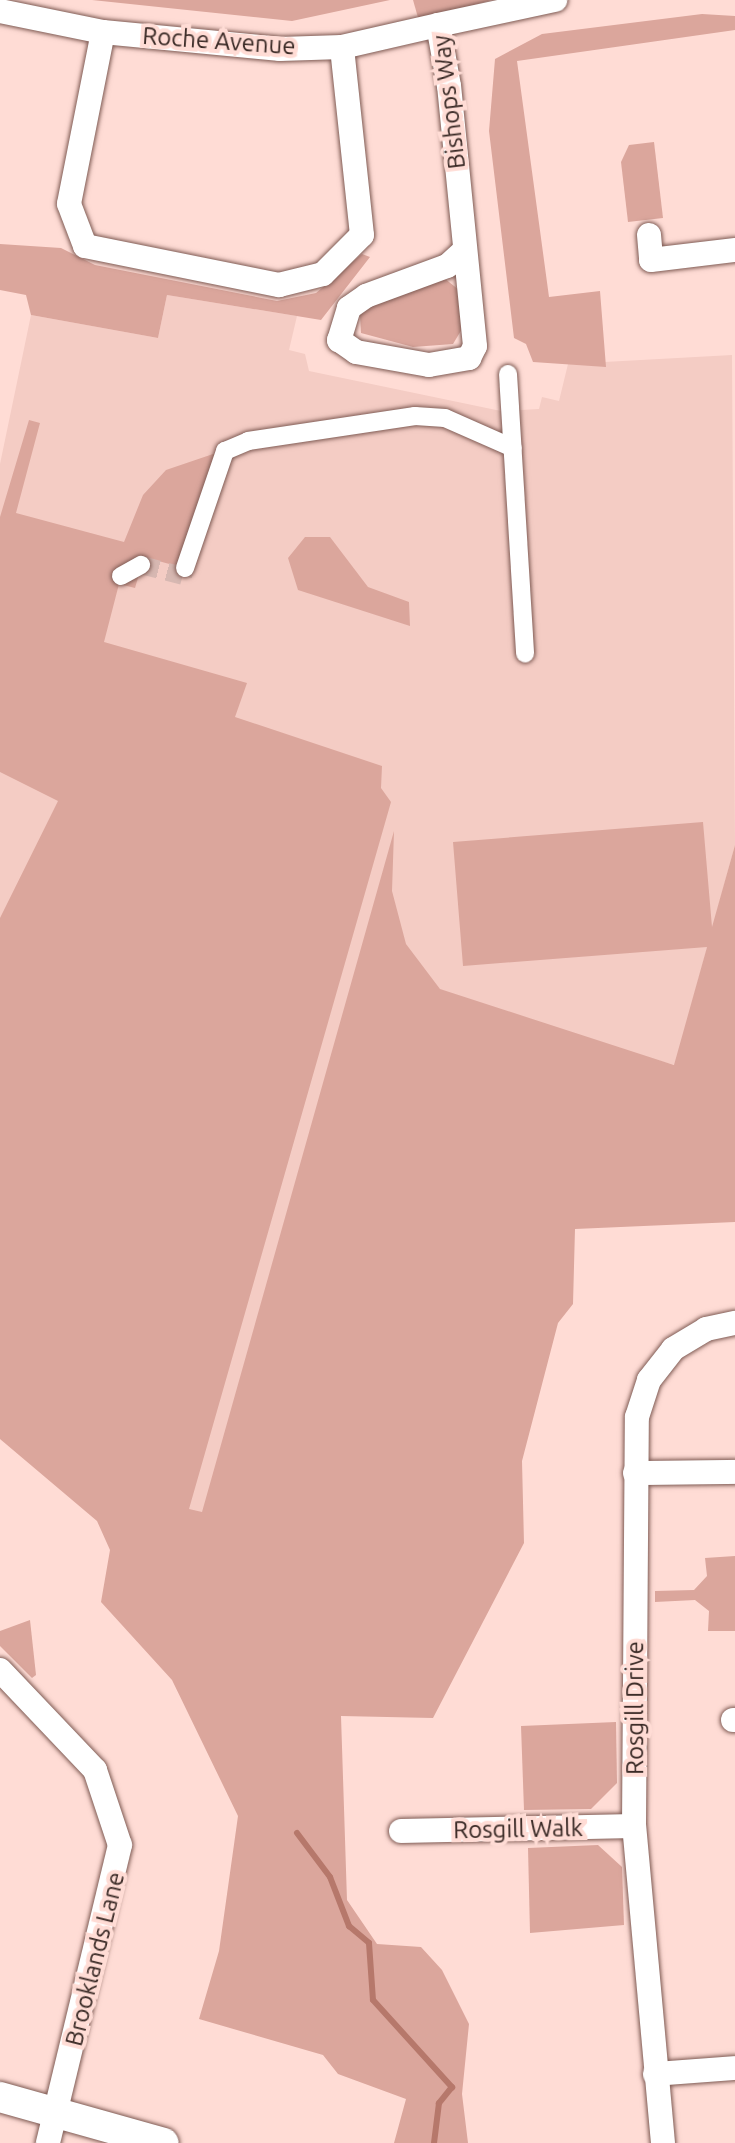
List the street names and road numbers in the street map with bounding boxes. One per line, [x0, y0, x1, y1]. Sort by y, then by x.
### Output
street label: Roche Avenue [141, 21, 297, 61]
street label: Bishops Way [426, 33, 472, 171]
street label: Rosgill Drive [621, 1641, 649, 1775]
street label: Rosgill Walk [453, 1813, 583, 1845]
street label: Brooklands Lane [59, 1869, 131, 2049]

